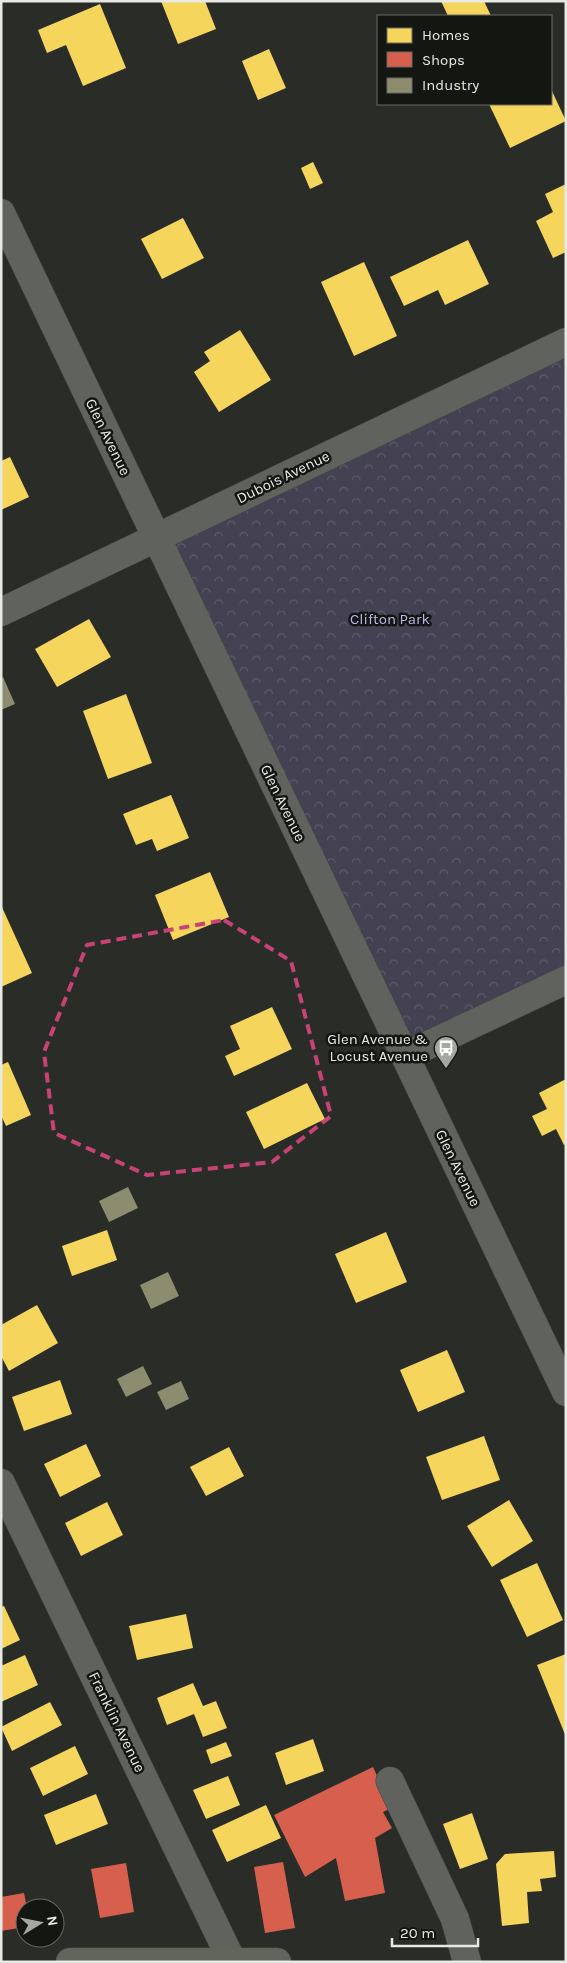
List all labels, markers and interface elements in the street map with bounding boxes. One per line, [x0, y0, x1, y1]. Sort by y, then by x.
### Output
legend [377, 15, 552, 105]
text: Homes [422, 26, 470, 44]
text: Shops [422, 51, 465, 69]
text: Industry [422, 76, 479, 94]
street label: Glen Avenue [82, 396, 134, 478]
street label: Dubois Avenue [234, 447, 332, 507]
park label: Clifton Park [350, 610, 430, 628]
street label: Glen Avenue [257, 762, 309, 844]
place label: Glen Avenue & Locust Avenue [327, 1030, 428, 1065]
bus stop icon: Glen Avenue & Locust Avenue [433, 1035, 459, 1069]
street label: Glen Avenue [432, 1127, 484, 1209]
street label: Franklin Avenue [85, 1669, 149, 1775]
north arrow [15, 1898, 65, 1948]
text: N [43, 1914, 62, 1927]
scale bar [392, 1916, 478, 1948]
text: 20 m [400, 1924, 435, 1942]

